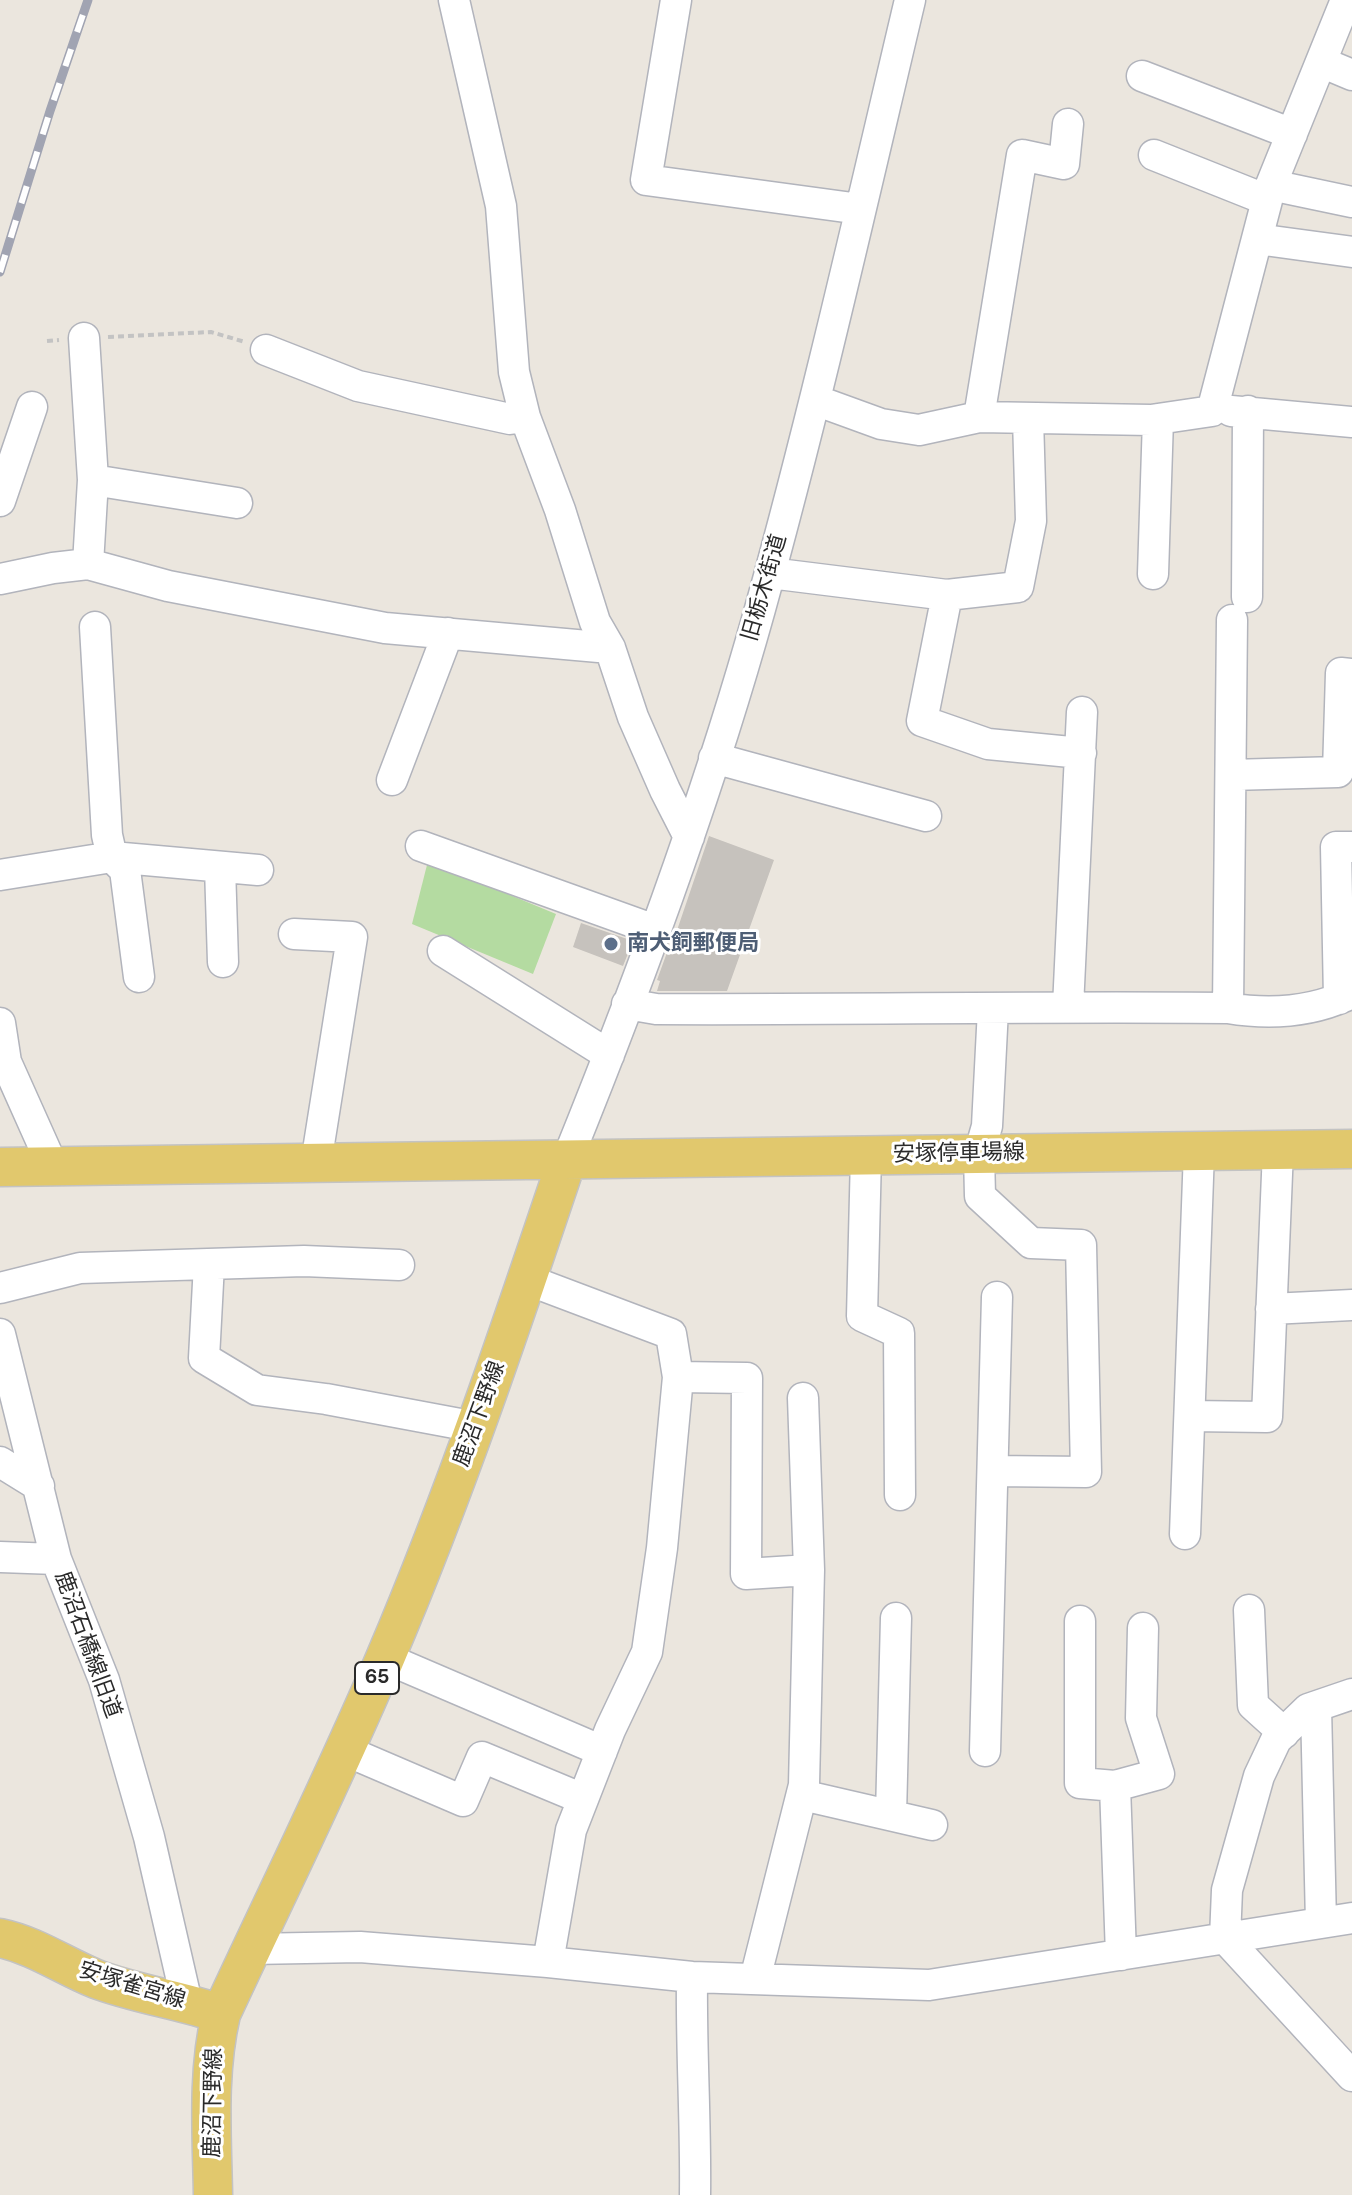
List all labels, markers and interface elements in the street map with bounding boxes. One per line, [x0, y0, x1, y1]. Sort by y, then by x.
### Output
street label: 旧栃木街道 [737, 531, 793, 645]
place label: 南犬飼郵便局 [627, 931, 759, 957]
marker: 南犬飼郵便局 [602, 935, 620, 953]
street label: 安塚停車場線 [893, 1140, 1025, 1168]
street label: 鹿沼下野線 [449, 1358, 511, 1470]
street label: 鹿沼石橋線旧道 [48, 1568, 126, 1722]
road number: 65 [355, 1662, 399, 1694]
street label: 安塚雀宮線 [76, 1957, 188, 2015]
street label: 鹿沼下野線 [200, 2048, 228, 2158]

